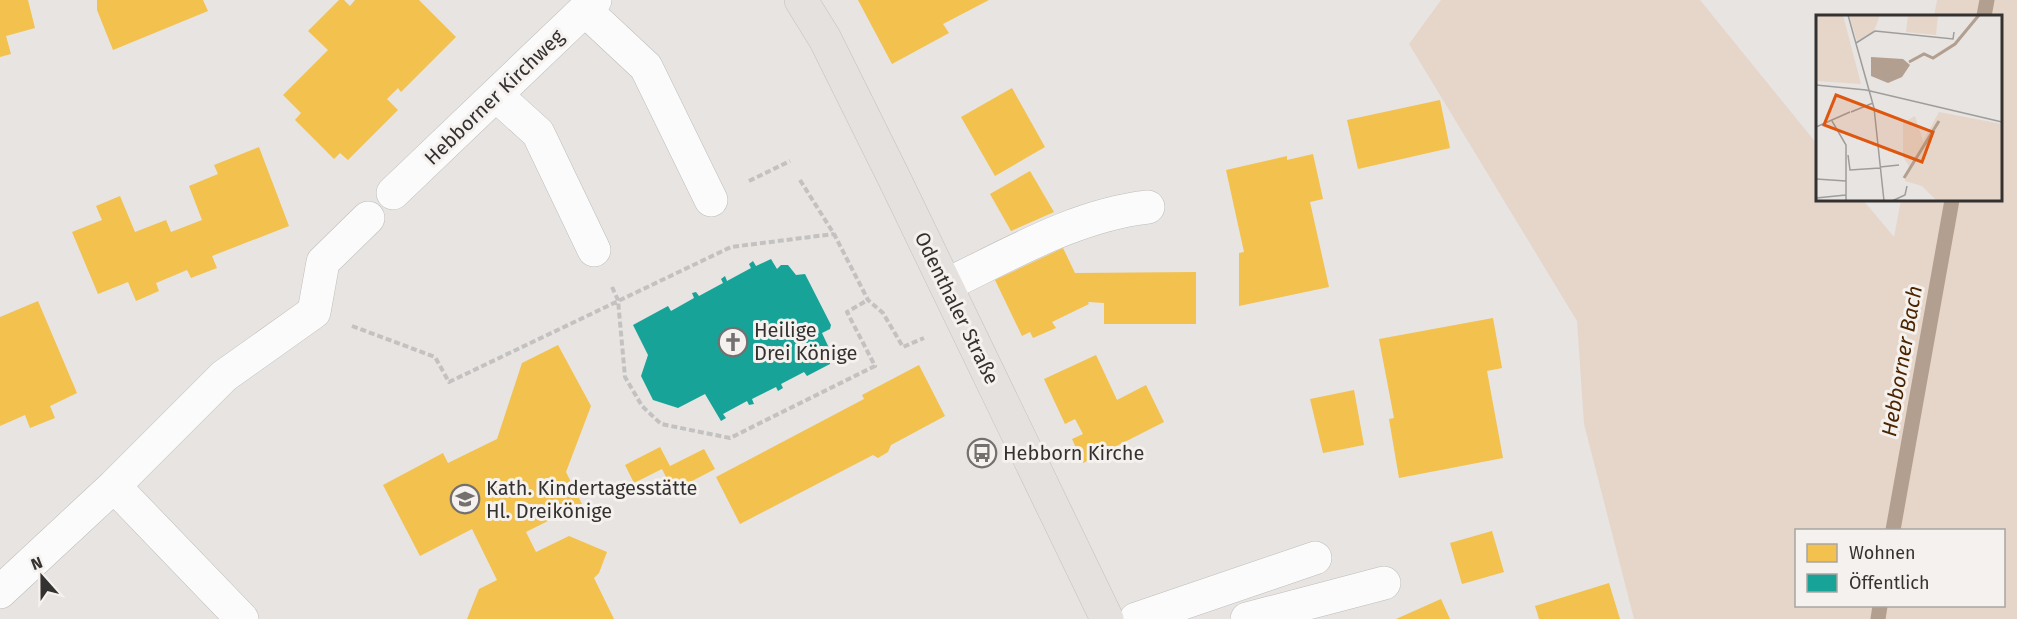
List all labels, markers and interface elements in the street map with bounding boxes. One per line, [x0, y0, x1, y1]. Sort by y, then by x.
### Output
inset map [1816, 15, 2002, 201]
street label: Hebborner Kirchweg [419, 24, 569, 170]
street label: Odenthaler Straße [910, 228, 1004, 388]
water label: Hebborner Bach [1876, 284, 1928, 438]
place label: Heilige Drei Könige [754, 318, 857, 365]
church icon: Heilige Drei Könige [717, 326, 749, 358]
bus stop icon: Hebborn Kirche [966, 437, 998, 469]
place label: Hebborn Kirche [1003, 441, 1144, 465]
place label: Kath. Kindertagesstätte Hl. Dreikönige [486, 476, 698, 523]
school or university icon: Kath. Kindertagesstätte Hl. Dreikönige [449, 483, 481, 515]
legend [1795, 529, 2005, 607]
text: Wohnen [1849, 542, 1916, 564]
north arrow [12, 547, 72, 607]
text: N [28, 553, 45, 574]
text: Öffentlich [1849, 572, 1930, 594]

